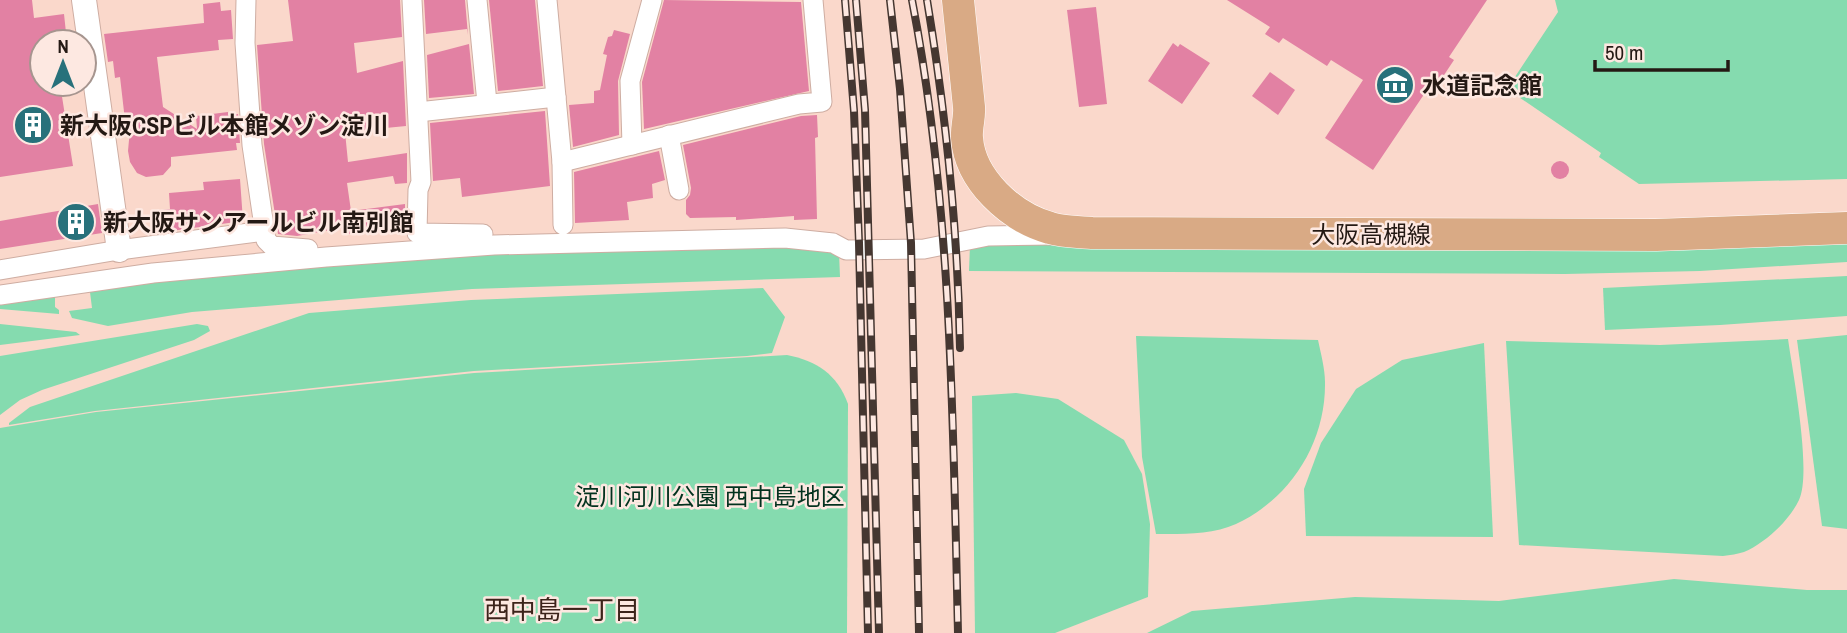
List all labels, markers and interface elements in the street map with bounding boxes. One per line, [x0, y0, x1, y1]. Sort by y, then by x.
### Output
north arrow [28, 28, 98, 98]
scale bar [1595, 28, 1728, 72]
text: N [57, 33, 69, 59]
text: 50 m [1605, 38, 1643, 67]
museum icon: 水道記念館 [1374, 64, 1416, 106]
place label: 水道記念館 [1422, 69, 1542, 101]
building icon: 新大阪CSPビル本館メゾン淀川 [12, 104, 54, 146]
place label: 新大阪CSPビル本館メゾン淀川 [60, 109, 388, 141]
building icon: 新大阪サンアールビル南別館 [55, 201, 97, 243]
place label: 新大阪サンアールビル南別館 [103, 206, 414, 238]
street label: 大阪高槻線 [1311, 218, 1431, 250]
park label: 淀川河川公園 西中島地区 [575, 480, 845, 512]
district label: 西中島一丁目 [484, 592, 640, 627]

